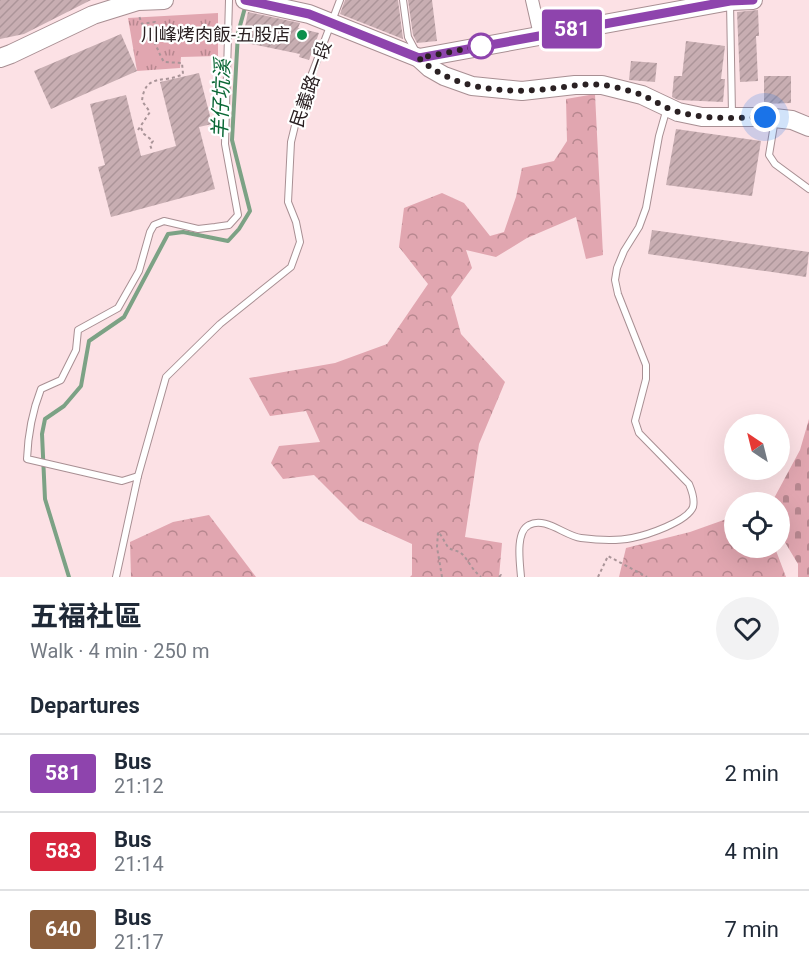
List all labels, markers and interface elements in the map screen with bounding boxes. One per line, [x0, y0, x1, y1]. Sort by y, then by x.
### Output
line badge: 581 [538, 9, 606, 48]
text: 581 [554, 17, 590, 41]
place label: 川峰烤肉飯-五股店 [141, 24, 290, 45]
marker: 川峰烤肉飯-五股店 [295, 28, 309, 42]
unlabelled marker [468, 33, 494, 59]
street label: 民義路一段 [286, 38, 335, 130]
water label: 羊仔坑溪 [208, 56, 234, 139]
your location [750, 102, 780, 132]
north arrow [724, 414, 790, 480]
map controls [724, 414, 790, 558]
button: locate [724, 492, 790, 558]
button: heart [716, 597, 779, 660]
text: 五福社區 [30, 600, 142, 633]
text: Walk · 4 min · 250 m [30, 639, 209, 663]
text: Departures [30, 693, 140, 718]
text: Bus [114, 749, 152, 774]
text: 581 [45, 761, 81, 785]
text: 2 min [724, 761, 779, 786]
text: 21:12 [114, 774, 164, 798]
text: Bus [114, 827, 152, 852]
text: 583 [45, 839, 81, 863]
text: 4 min [724, 839, 779, 864]
text: 21:14 [114, 852, 164, 876]
text: Bus [114, 905, 152, 930]
text: 640 [45, 917, 81, 941]
text: 7 min [724, 917, 779, 942]
text: 21:17 [114, 930, 164, 954]

